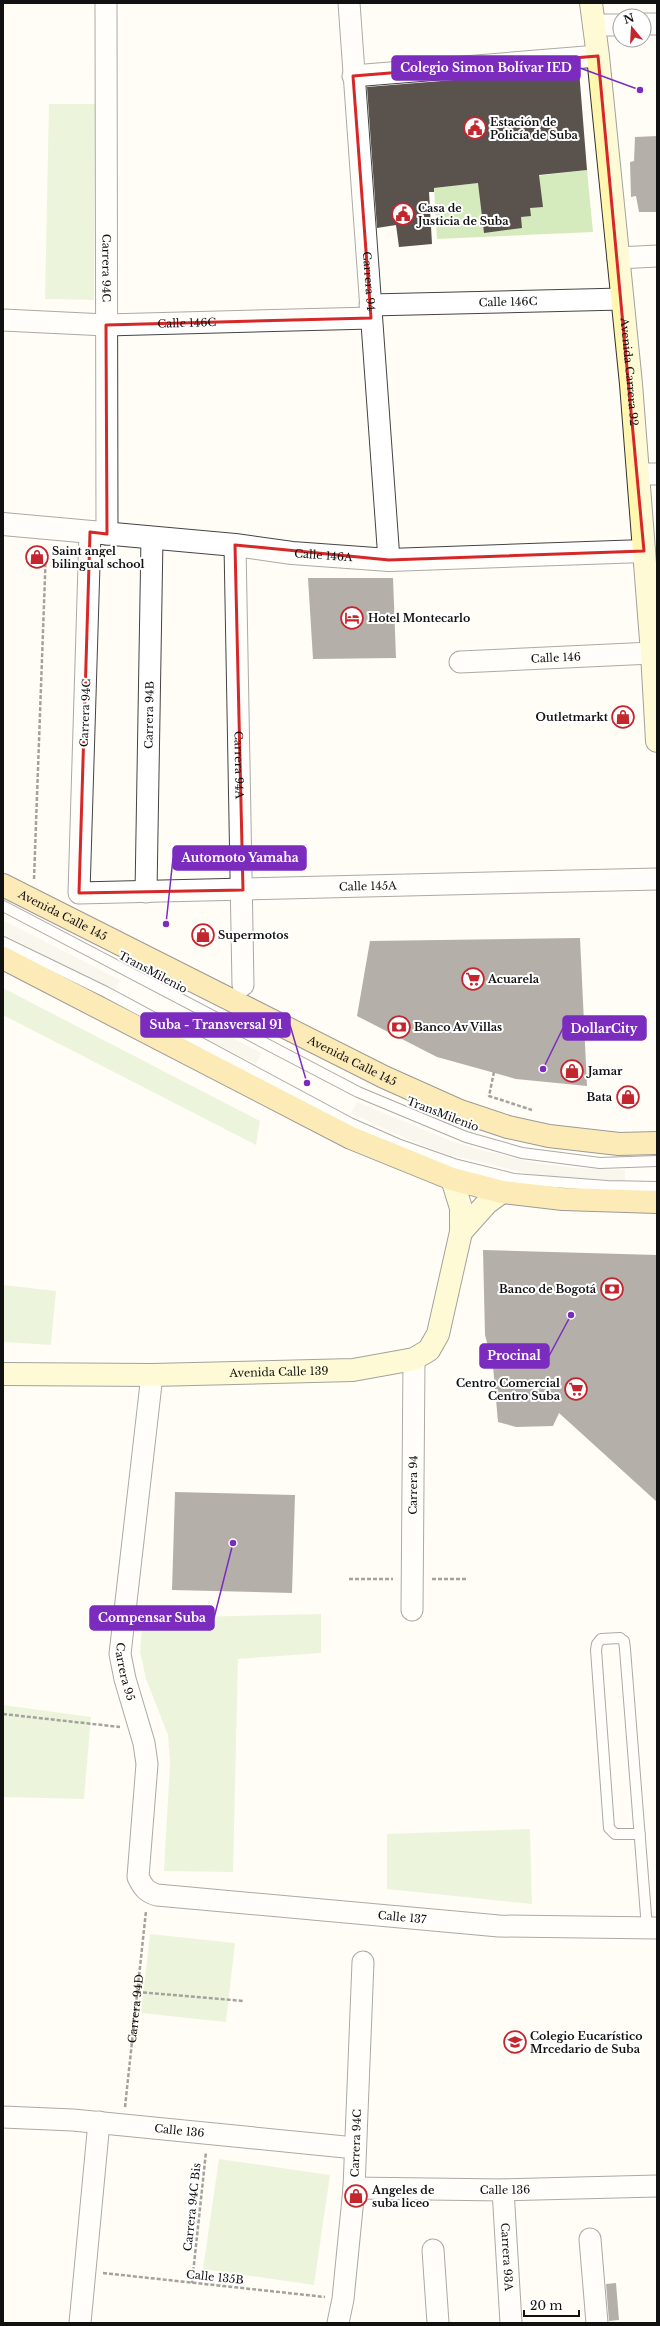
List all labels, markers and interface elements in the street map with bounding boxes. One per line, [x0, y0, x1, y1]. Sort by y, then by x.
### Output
north arrow [612, 8, 652, 48]
text: N [622, 10, 637, 27]
callout: Colegio Simon Bolívar IED [392, 56, 580, 80]
text: Colegio Simon Bolívar IED [400, 60, 572, 75]
public building icon: Estación de Policía de Suba [462, 115, 488, 141]
place label: Estación de Policía de Suba [490, 115, 579, 142]
public building icon: Casa de Justicia de Suba [390, 201, 416, 227]
place label: Casa de Justicia de Suba [416, 201, 509, 228]
street label: Carrera 94C [99, 234, 114, 302]
street label: Carrera 94 [360, 251, 378, 311]
street label: Calle 146C [478, 294, 538, 309]
street label: Calle 146C [157, 315, 217, 331]
street label: Avenida Carrera 92 [617, 316, 641, 427]
shop icon: Saint angel bilingual school [24, 544, 50, 570]
place label: Saint angel bilingual school [51, 544, 145, 571]
street label: Calle 146A [294, 546, 354, 564]
hotel icon: Hotel Montecarlo [339, 605, 365, 631]
place label: Hotel Montecarlo [368, 611, 470, 625]
street label: Calle 146 [531, 649, 581, 666]
street label: Carrera 94C [77, 678, 93, 747]
street label: Carrera 94B [141, 681, 157, 749]
shop icon: Outletmarkt [610, 704, 636, 730]
place label: Outletmarkt [536, 710, 609, 724]
street label: Carrera 94A [231, 731, 247, 800]
callout: Automoto Yamaha [173, 846, 306, 870]
text: Automoto Yamaha [180, 850, 299, 865]
street label: Calle 145A [339, 878, 397, 894]
street label: Avenida Calle 145 [15, 886, 110, 943]
shop icon: Supermotos [190, 922, 216, 948]
place label: Supermotos [218, 928, 289, 942]
street label: TransMilenio [116, 948, 190, 996]
supermarket icon: Acuarela [460, 966, 486, 992]
place label: Acuarela [487, 972, 540, 986]
callout: Suba - Transversal 91 [141, 1013, 290, 1037]
bank icon: Banco Av Villas [386, 1014, 412, 1040]
callout: DollarCity [563, 1016, 646, 1040]
text: Suba - Transversal 91 [150, 1017, 283, 1032]
place label: Banco Av Villas [414, 1020, 502, 1034]
text: DollarCity [571, 1021, 638, 1036]
street label: Avenida Calle 145 [304, 1032, 399, 1089]
shop icon: Jamar [559, 1058, 585, 1084]
place label: Jamar [586, 1064, 623, 1078]
shop icon: Bata [615, 1084, 641, 1110]
place label: Bata [586, 1090, 613, 1104]
street label: TransMilenio [405, 1094, 481, 1134]
bank icon: Banco de Bogotá [599, 1276, 625, 1302]
place label: Banco de Bogotá [499, 1282, 597, 1296]
callout: Procinal [480, 1344, 549, 1368]
text: Procinal [487, 1348, 541, 1363]
street label: Avenida Calle 139 [228, 1364, 329, 1380]
place label: Centro Comercial Centro Suba [456, 1376, 561, 1403]
supermarket icon: Centro Comercial Centro Suba [563, 1376, 589, 1402]
street label: Carrera 94 [406, 1455, 420, 1515]
callout: Compensar Suba [90, 1606, 214, 1630]
text: Compensar Suba [98, 1610, 206, 1625]
street label: Carrera 95 [113, 1642, 138, 1702]
street label: Calle 137 [377, 1908, 427, 1926]
street label: Carrera 94D [125, 1973, 146, 2044]
school or university icon: Colegio Eucarístico Mrcedario de Suba [502, 2029, 528, 2055]
place label: Colegio Eucarístico Mrcedario de Suba [530, 2029, 642, 2056]
street label: Carrera 94C [347, 2108, 364, 2178]
street label: Calle 136 [154, 2121, 205, 2140]
street label: Carrera 94C Bis [180, 2162, 204, 2252]
street label: Calle 136 [480, 2182, 530, 2197]
shop icon: Angeles de suba liceo [343, 2183, 369, 2209]
place label: Angeles de suba liceo [371, 2183, 435, 2210]
street label: Carrera 93A [498, 2222, 516, 2292]
street label: Calle 135B [185, 2267, 245, 2287]
scale bar [524, 2292, 579, 2318]
text: 20 m [530, 2298, 562, 2313]

